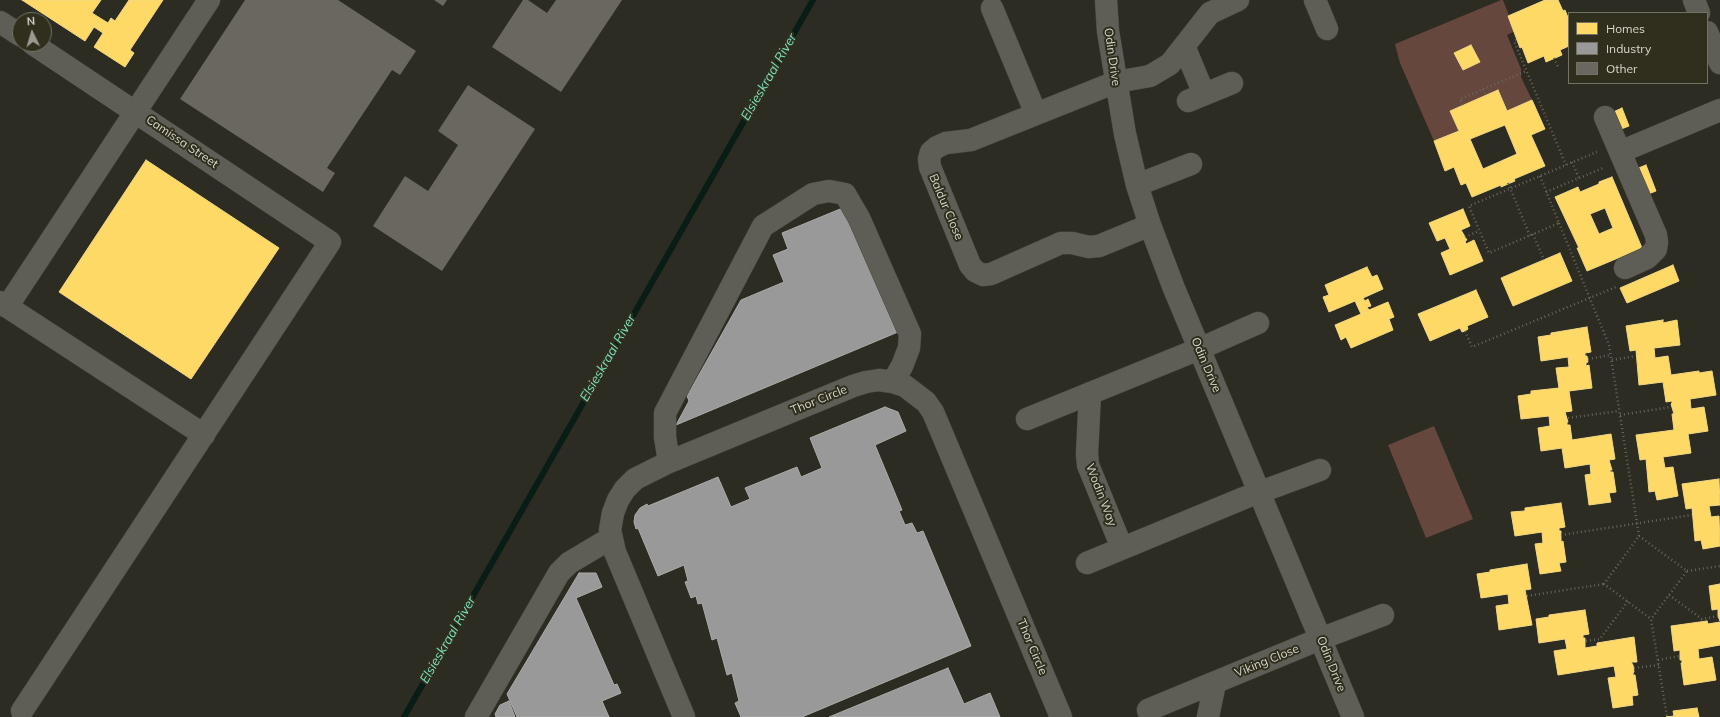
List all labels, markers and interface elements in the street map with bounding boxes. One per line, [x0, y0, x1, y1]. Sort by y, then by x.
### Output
north arrow [12, 12, 52, 52]
legend [1568, 12, 1708, 84]
text: N [26, 14, 36, 28]
text: Homes [1606, 21, 1645, 36]
street label: Odin Drive [1101, 27, 1123, 87]
water label: Elsieskraal River [738, 31, 800, 123]
text: Industry [1606, 41, 1651, 56]
text: Other [1606, 61, 1637, 76]
street label: Camissa Street [143, 113, 221, 171]
street label: Baldur Close [926, 172, 966, 242]
water label: Elsieskraal River [577, 312, 639, 404]
street label: Odin Drive [1188, 335, 1224, 395]
street label: Thor Circle [789, 382, 849, 418]
street label: Wodin Way [1082, 462, 1120, 528]
water label: Elsieskraal River [417, 594, 479, 686]
street label: Thor Circle [1014, 617, 1050, 677]
street label: Odin Drive [1313, 634, 1349, 694]
street label: Viking Close [1233, 642, 1301, 680]

